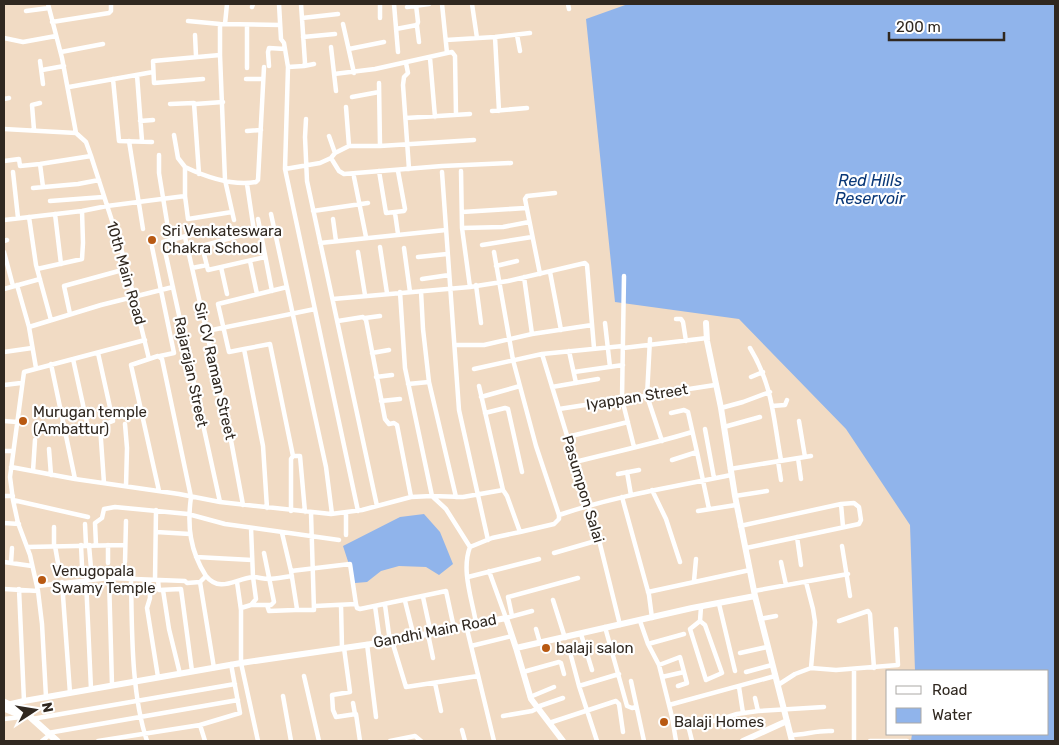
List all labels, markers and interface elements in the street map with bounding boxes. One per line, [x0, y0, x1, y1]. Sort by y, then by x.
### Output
scale bar [889, 10, 1004, 42]
text: 200 m [896, 18, 941, 36]
water label: Red Hills Reservoir [835, 171, 906, 208]
street label: 10th Main Road [103, 219, 149, 327]
place label: Sri Venkateswara Chakra School [162, 222, 282, 257]
marker: Sri Venkateswara Chakra School [146, 234, 158, 246]
street label: Sir CV Raman Street [190, 300, 240, 442]
street label: Rajarajan Street [170, 315, 212, 429]
street label: Iyappan Street [585, 380, 689, 414]
place label: Murugan temple (Ambattur) [33, 403, 147, 438]
marker: Murugan temple (Ambattur) [17, 415, 29, 427]
street label: Pasumpon Salai [558, 433, 608, 545]
place label: Venugopala Swamy Temple [52, 562, 156, 597]
marker: Venugopala Swamy Temple [36, 574, 48, 586]
street label: Gandhi Main Road [372, 610, 498, 652]
place label: balaji salon [556, 639, 634, 657]
marker: balaji salon [540, 642, 552, 654]
legend [886, 670, 1049, 735]
text: Road [932, 681, 968, 699]
north arrow [10, 685, 60, 735]
text: N [38, 701, 57, 714]
text: Water [932, 706, 972, 724]
place label: Balaji Homes [674, 713, 765, 731]
marker: Balaji Homes [658, 716, 670, 728]

